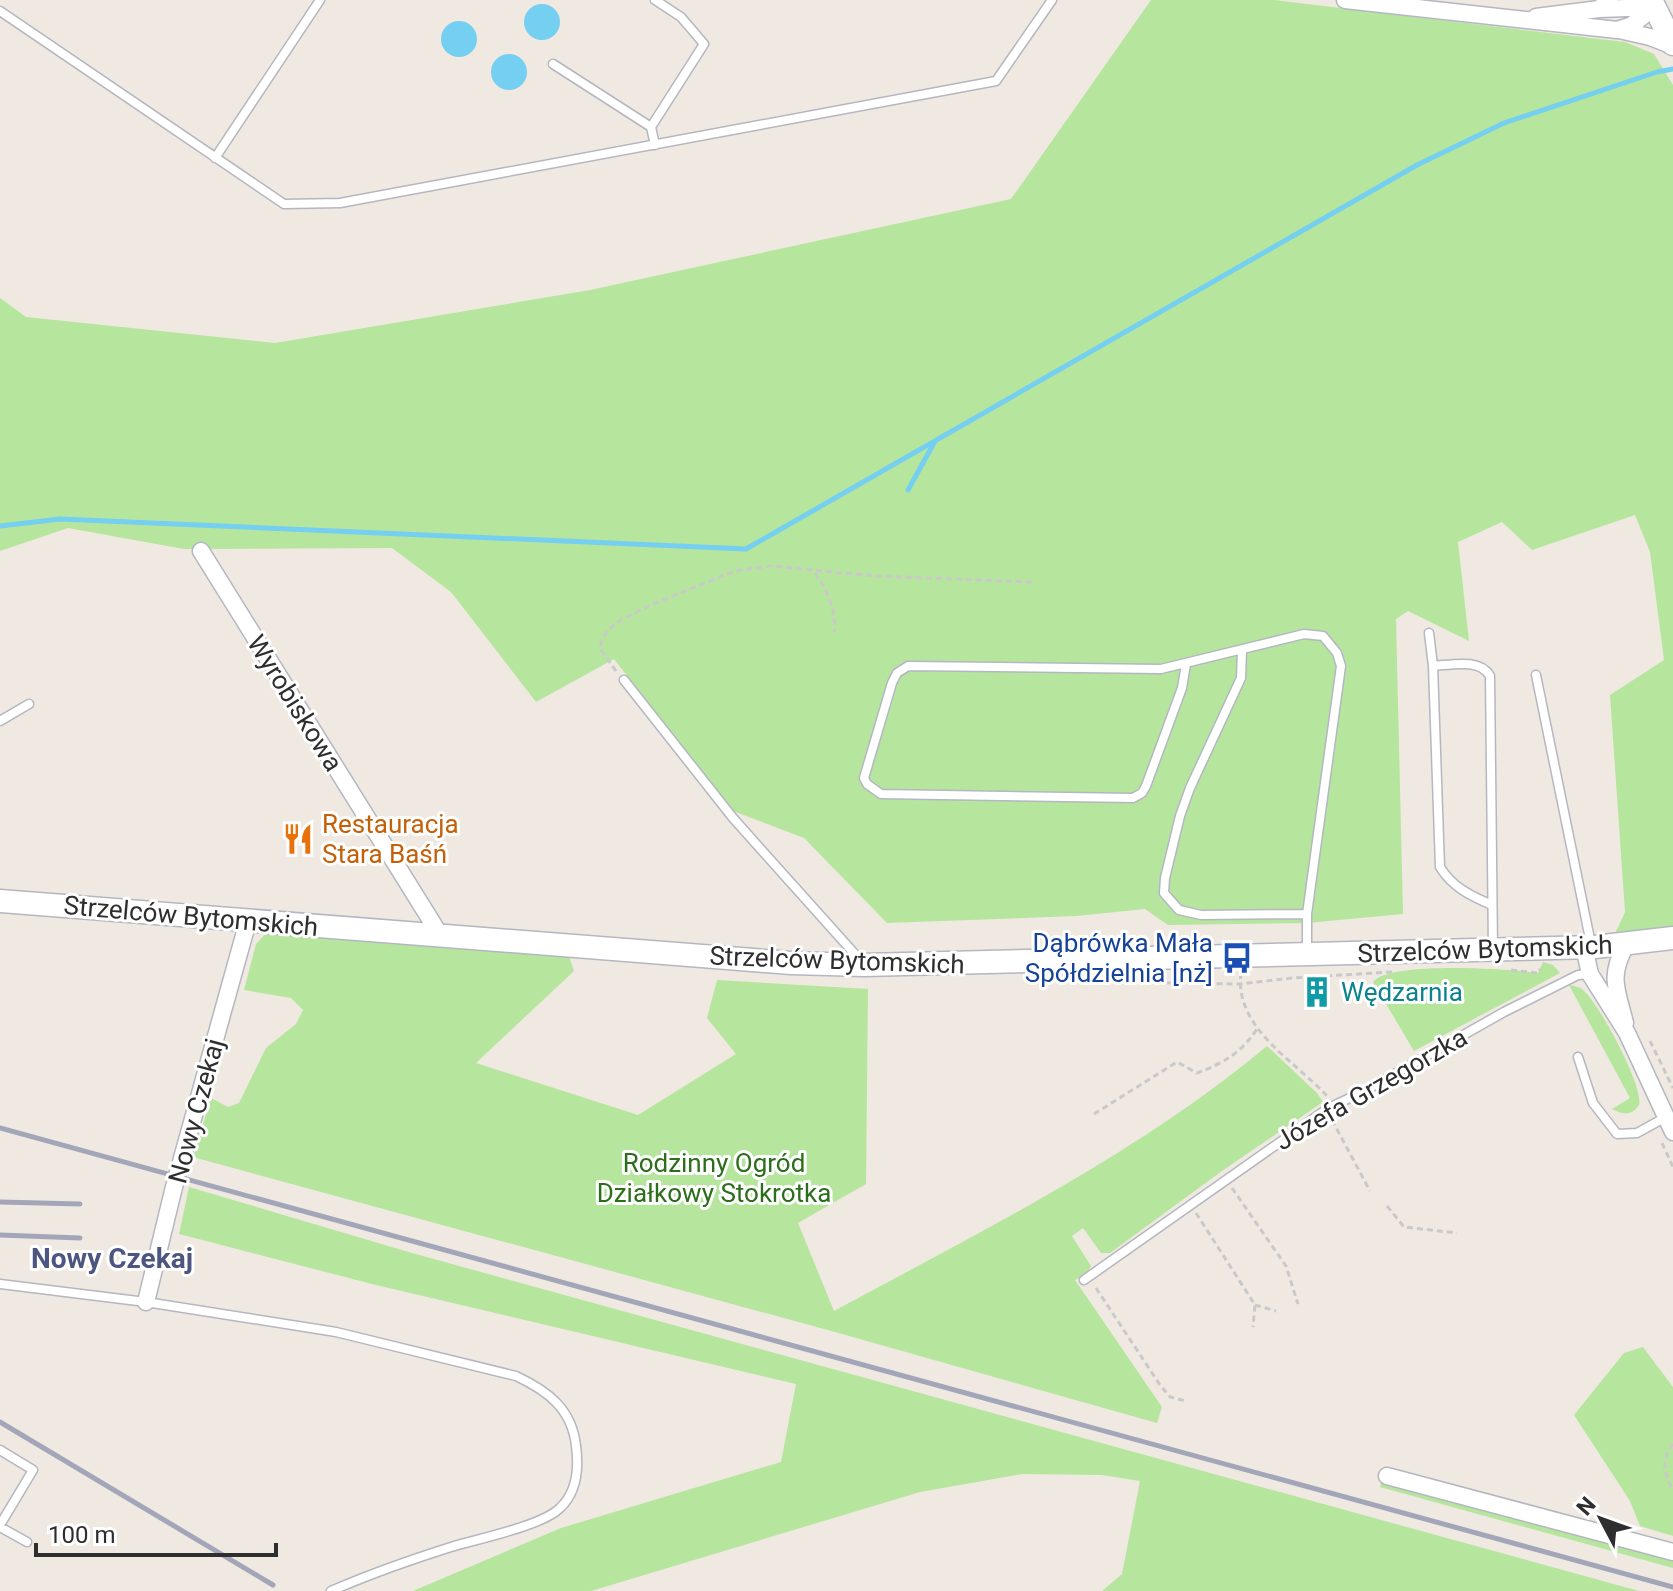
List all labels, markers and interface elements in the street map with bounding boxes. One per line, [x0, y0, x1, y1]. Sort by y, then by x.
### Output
street label: Wyrobiskowa [241, 629, 349, 777]
place label: Restauracja Stara Baśń [322, 809, 459, 869]
restaurant icon: Restauracja Stara Baśń [281, 822, 315, 856]
street label: Strzelców Bytomskich [63, 890, 319, 942]
place label: Dąbrówka Mała Spółdzielnia [nż] [1025, 928, 1213, 988]
street label: Strzelców Bytomskich [1357, 930, 1613, 968]
street label: Strzelców Bytomskich [709, 941, 965, 979]
bus stop icon: Dąbrówka Mała Spółdzielnia [nż] [1220, 941, 1254, 975]
building icon: Wędzarnia [1300, 975, 1334, 1009]
place label: Wędzarnia [1341, 977, 1463, 1007]
street label: Józefa Grzegorzka [1270, 1022, 1472, 1156]
street label: Nowy Czekaj [162, 1035, 230, 1187]
park label: Rodzinny Ogród Działkowy Stokrotka [597, 1148, 831, 1208]
district label: Nowy Czekaj [31, 1242, 193, 1275]
north arrow [1561, 1479, 1641, 1559]
text: N [1572, 1492, 1601, 1520]
scale bar [36, 1507, 276, 1557]
text: 100 m [48, 1521, 115, 1549]

